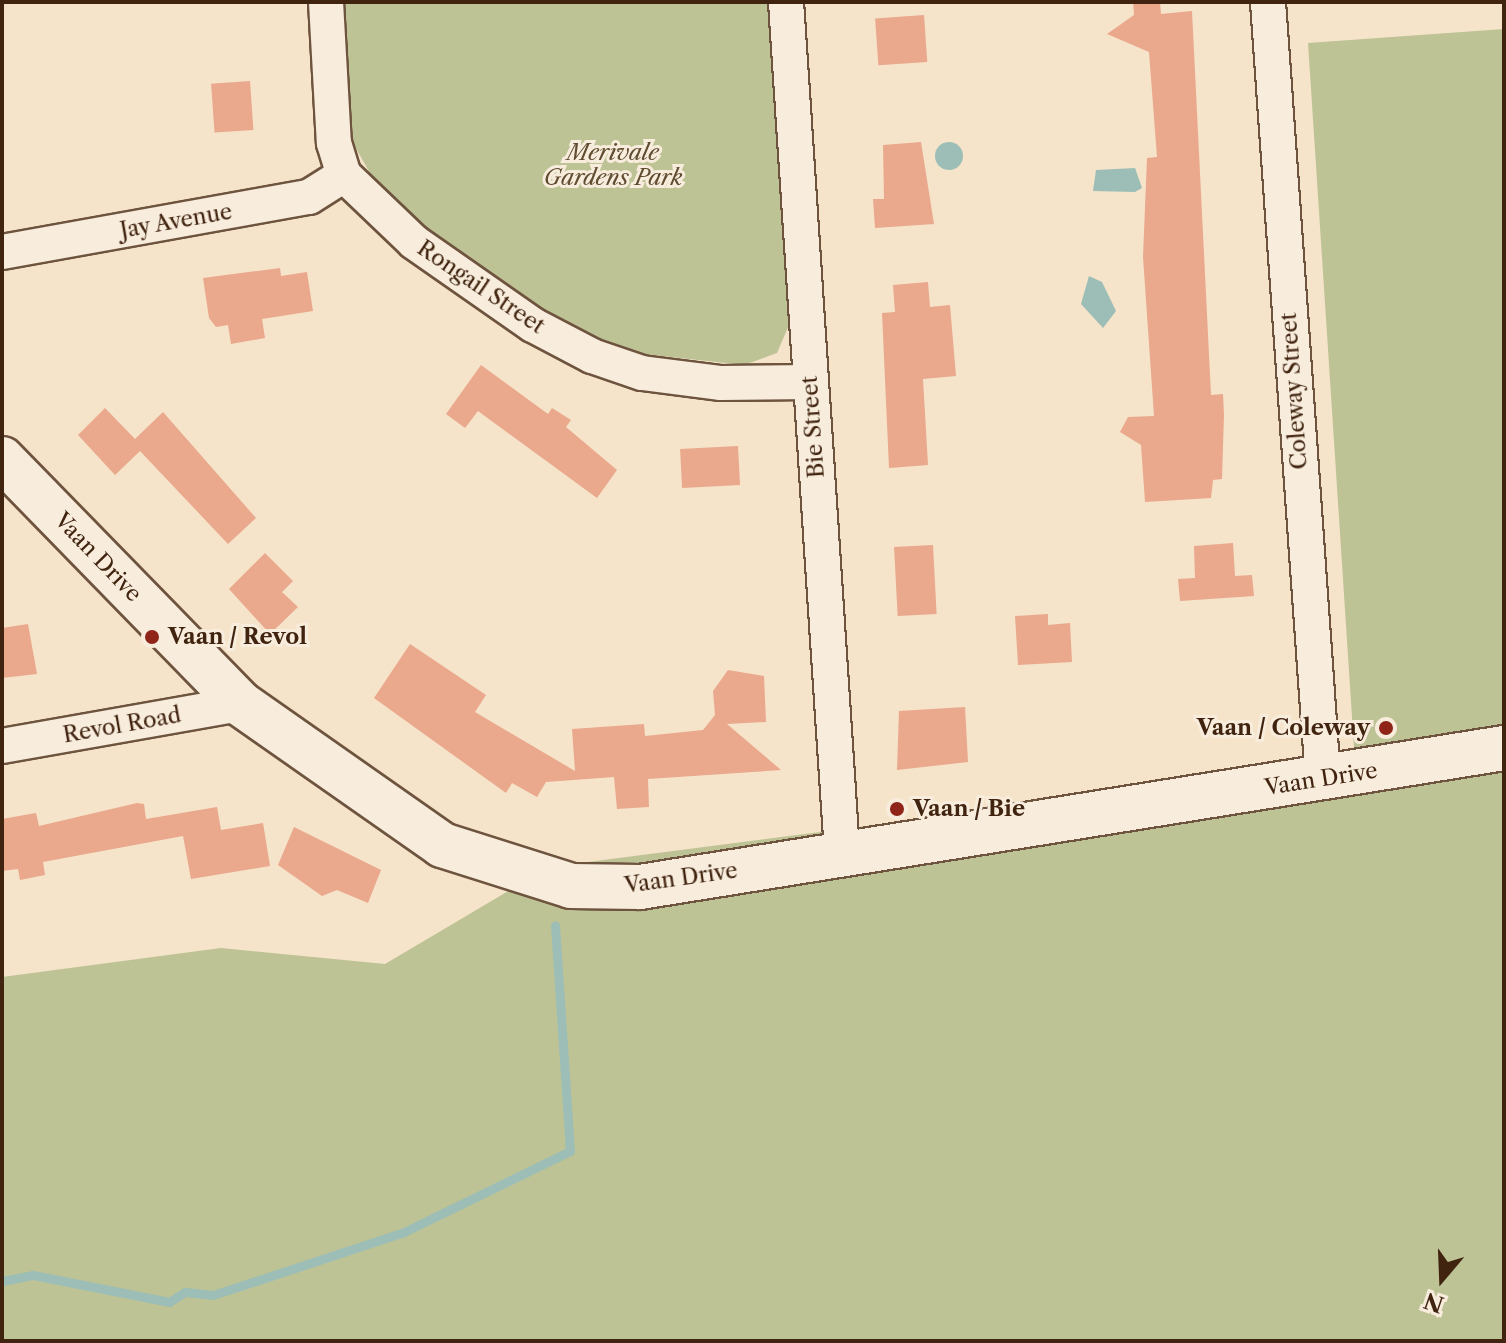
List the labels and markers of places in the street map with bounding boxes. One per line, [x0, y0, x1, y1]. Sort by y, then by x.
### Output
place label: Vaan / Revol [168, 624, 307, 650]
marker: Vaan / Revol [143, 628, 161, 646]
place label: Vaan / Coleway [1197, 715, 1370, 741]
marker: Vaan / Coleway [1377, 719, 1395, 737]
place label: Vaan / Bie [913, 796, 1025, 822]
marker: Vaan / Bie [888, 800, 906, 818]

